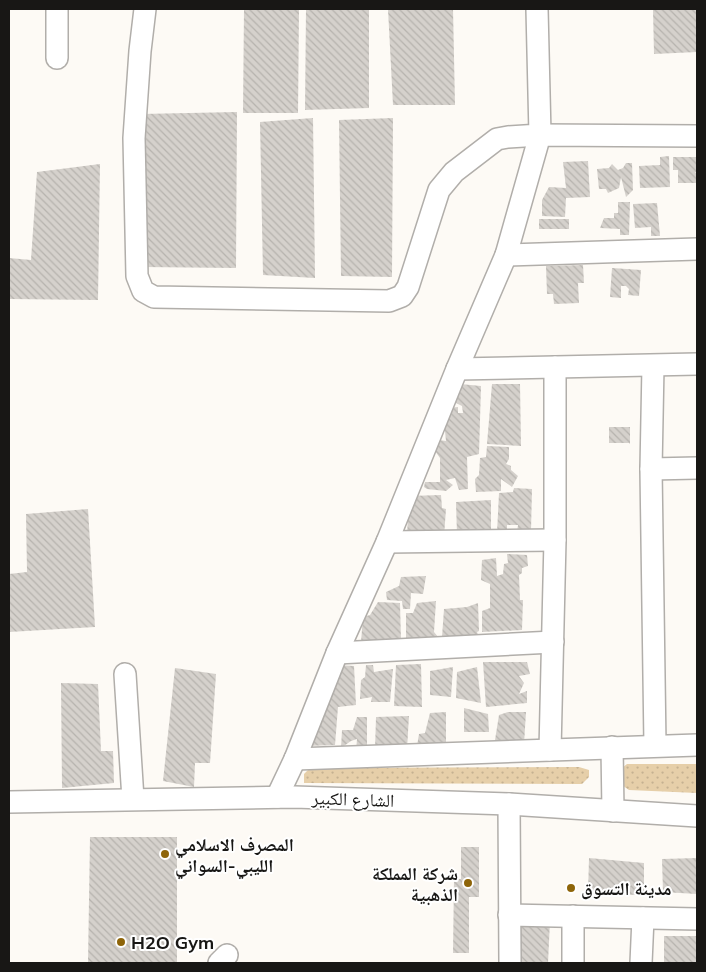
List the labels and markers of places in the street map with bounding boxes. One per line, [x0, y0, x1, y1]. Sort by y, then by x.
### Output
place label: المصرف الاسلامي الليبي-السواني [175, 833, 294, 880]
marker: المصرف الاسلامي الليبي-السواني [159, 848, 171, 860]
place label: شركة المملكة الذهبية [372, 862, 458, 906]
marker: شركة المملكة الذهبية [462, 877, 474, 889]
place label: مدينة التسوق [581, 877, 672, 900]
marker: مدينة التسوق [565, 882, 577, 894]
place label: H2O Gym [131, 931, 214, 954]
marker: H2O Gym [115, 936, 127, 948]

